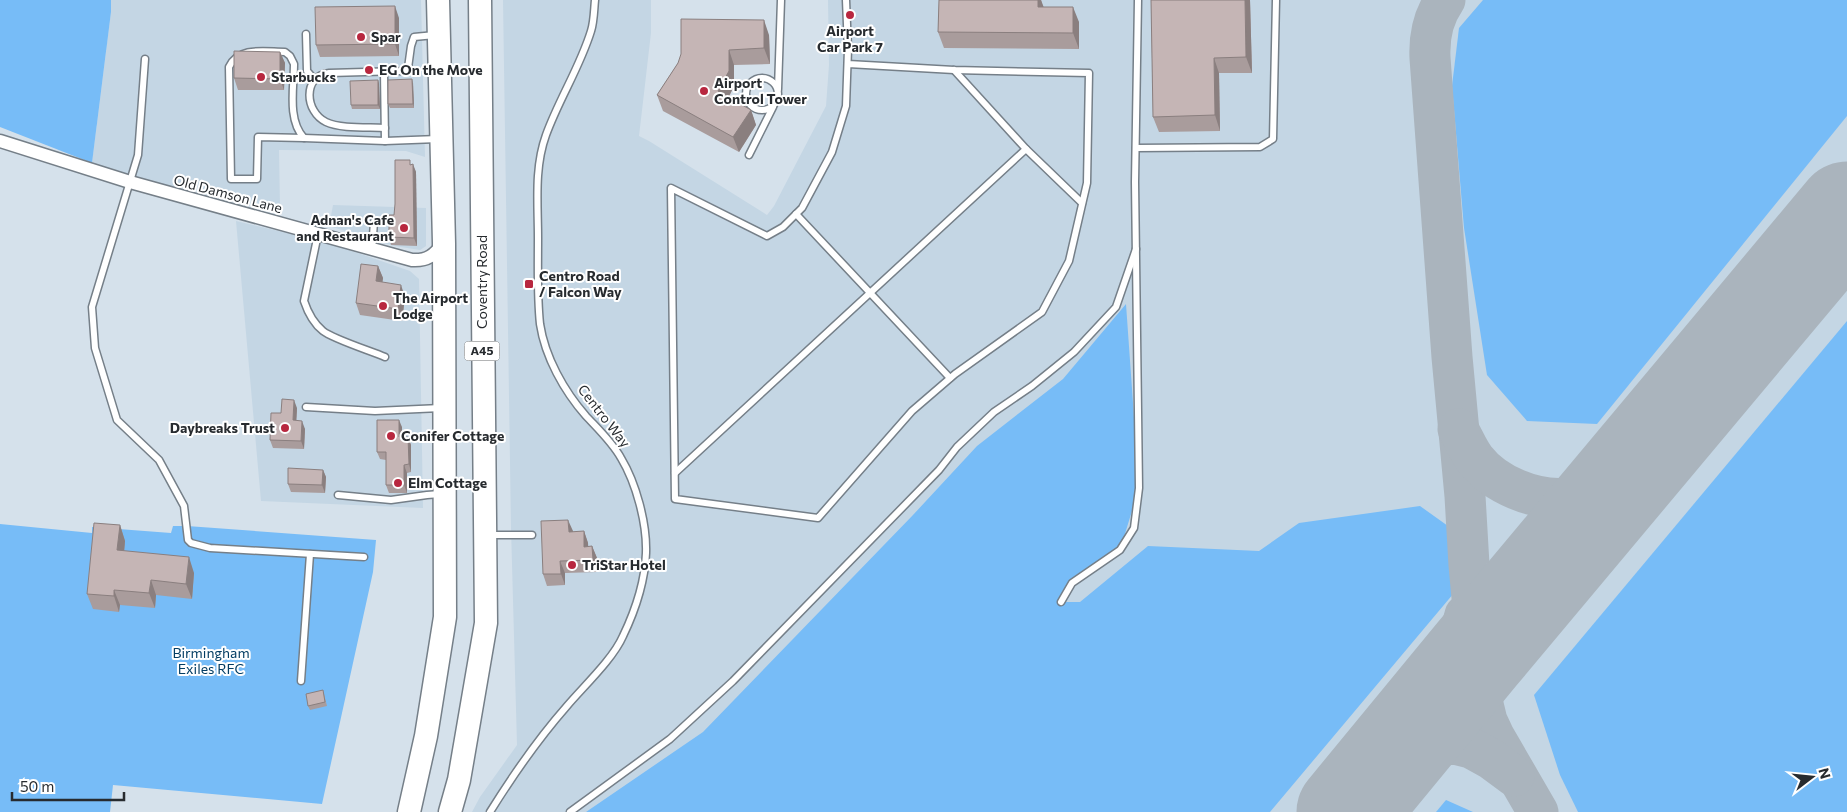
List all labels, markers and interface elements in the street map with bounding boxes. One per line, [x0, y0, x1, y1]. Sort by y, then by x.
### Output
marker: Airport Car Park 7 [844, 9, 856, 21]
place label: Airport Car Park 7 [817, 22, 883, 55]
place label: Spar [371, 28, 401, 45]
marker: Spar [355, 31, 367, 43]
place label: EG On the Move [379, 61, 483, 78]
marker: EG On the Move [363, 64, 375, 76]
place label: Starbucks [271, 68, 336, 85]
marker: Starbucks [255, 71, 267, 83]
place label: Airport Control Tower [714, 74, 807, 107]
marker: Airport Control Tower [698, 85, 710, 97]
street label: Old Damson Lane [172, 171, 284, 216]
place label: Adnan's Cafe and Restaurant [296, 211, 394, 244]
marker: Adnan's Cafe and Restaurant [398, 222, 410, 234]
street label: Coventry Road [473, 235, 490, 329]
place label: Centro Road / Falcon Way [539, 267, 622, 300]
marker: Centro Road / Falcon Way [523, 278, 535, 290]
place label: The Airport Lodge [393, 289, 468, 322]
marker: The Airport Lodge [377, 300, 389, 312]
road number: A45 [464, 342, 500, 361]
street label: Centro Way [575, 381, 634, 451]
place label: Daybreaks Trust [170, 419, 275, 436]
marker: Daybreaks Trust [279, 422, 291, 434]
place label: Conifer Cottage [401, 427, 504, 444]
marker: Conifer Cottage [385, 430, 397, 442]
place label: Elm Cottage [408, 474, 487, 491]
marker: Elm Cottage [392, 477, 404, 489]
place label: TriStar Hotel [582, 556, 666, 573]
marker: TriStar Hotel [566, 559, 578, 571]
park label: Birmingham Exiles RFC [172, 644, 250, 677]
north arrow [1787, 752, 1837, 802]
text: N [1815, 766, 1835, 781]
scale bar [12, 770, 125, 802]
text: 50 m [20, 777, 54, 795]

